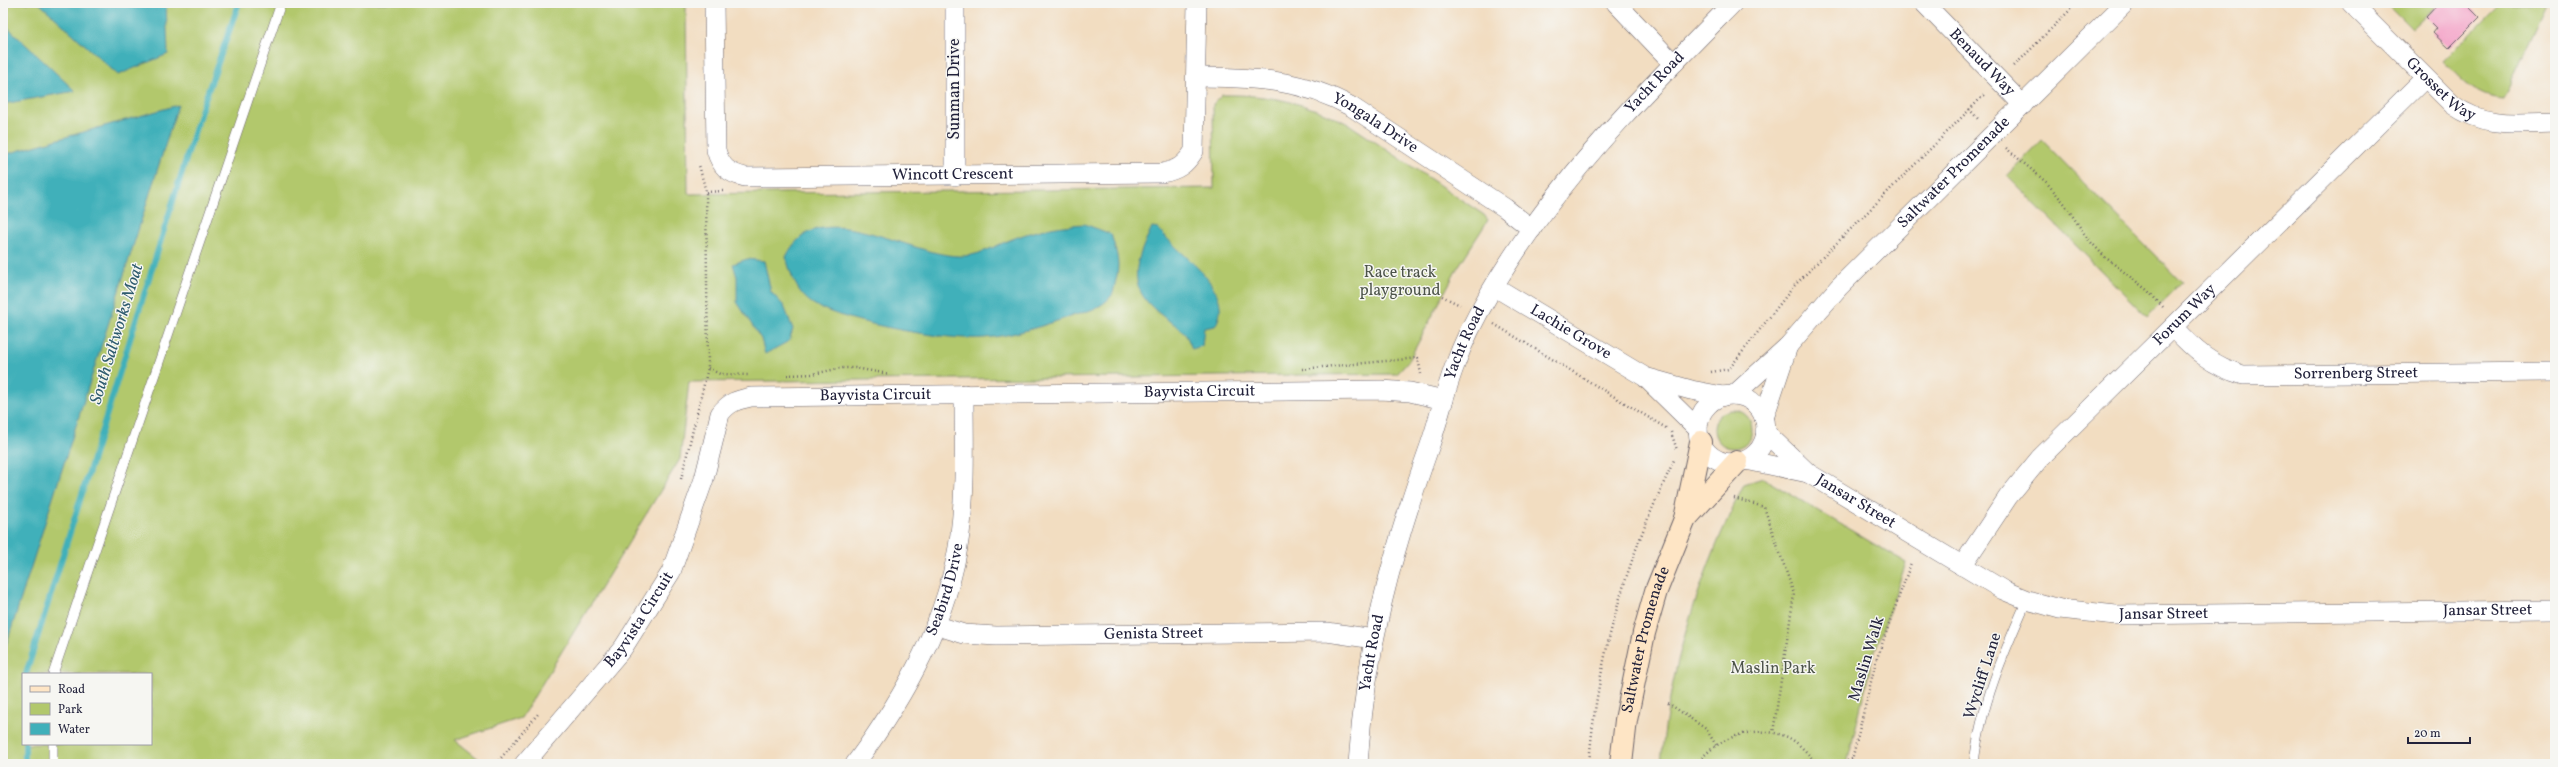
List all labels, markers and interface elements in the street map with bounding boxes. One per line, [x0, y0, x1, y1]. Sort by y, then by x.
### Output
street label: Benaud Way [1944, 24, 2020, 102]
street label: Sunman Drive [944, 38, 966, 140]
street label: Yacht Road [1620, 47, 1690, 119]
street label: Grosset Way [2401, 53, 2479, 127]
street label: Yongala Drive [1329, 88, 1422, 159]
street label: Saltwater Promenade [1893, 112, 2015, 234]
street label: Wincott Crescent [892, 163, 1014, 187]
water label: South Saltworks Moat [85, 261, 149, 407]
park label: Race track playground [1360, 262, 1440, 302]
street label: Forum Way [2149, 279, 2222, 351]
street label: Lachie Grove [1526, 299, 1615, 365]
street label: Yacht Road [1440, 302, 1491, 383]
street label: Sorrenberg Street [2294, 362, 2419, 386]
street label: Bayvista Circuit [1144, 380, 1256, 404]
street label: Bayvista Circuit [820, 384, 932, 407]
street label: Jansar Street [1812, 469, 1900, 534]
street label: Seabird Drive [921, 542, 970, 640]
street label: Saltwater Promenade [1617, 563, 1676, 715]
street label: Bayvista Circuit [599, 567, 680, 673]
street label: Jansar Street [2443, 599, 2533, 622]
street label: Jansar Street [2119, 603, 2209, 626]
street label: Yacht Road [1354, 612, 1390, 693]
street label: Maslin Walk [1844, 613, 1890, 704]
street label: Genista Street [1104, 622, 1204, 646]
street label: Wycliff Lane [1959, 630, 2007, 722]
park label: Maslin Park [1731, 658, 1816, 680]
legend [22, 673, 152, 745]
text: Road [58, 682, 85, 698]
text: Park [58, 702, 83, 718]
scale bar [2408, 719, 2470, 745]
text: Water [58, 722, 90, 738]
text: 20 m [2414, 726, 2441, 742]

